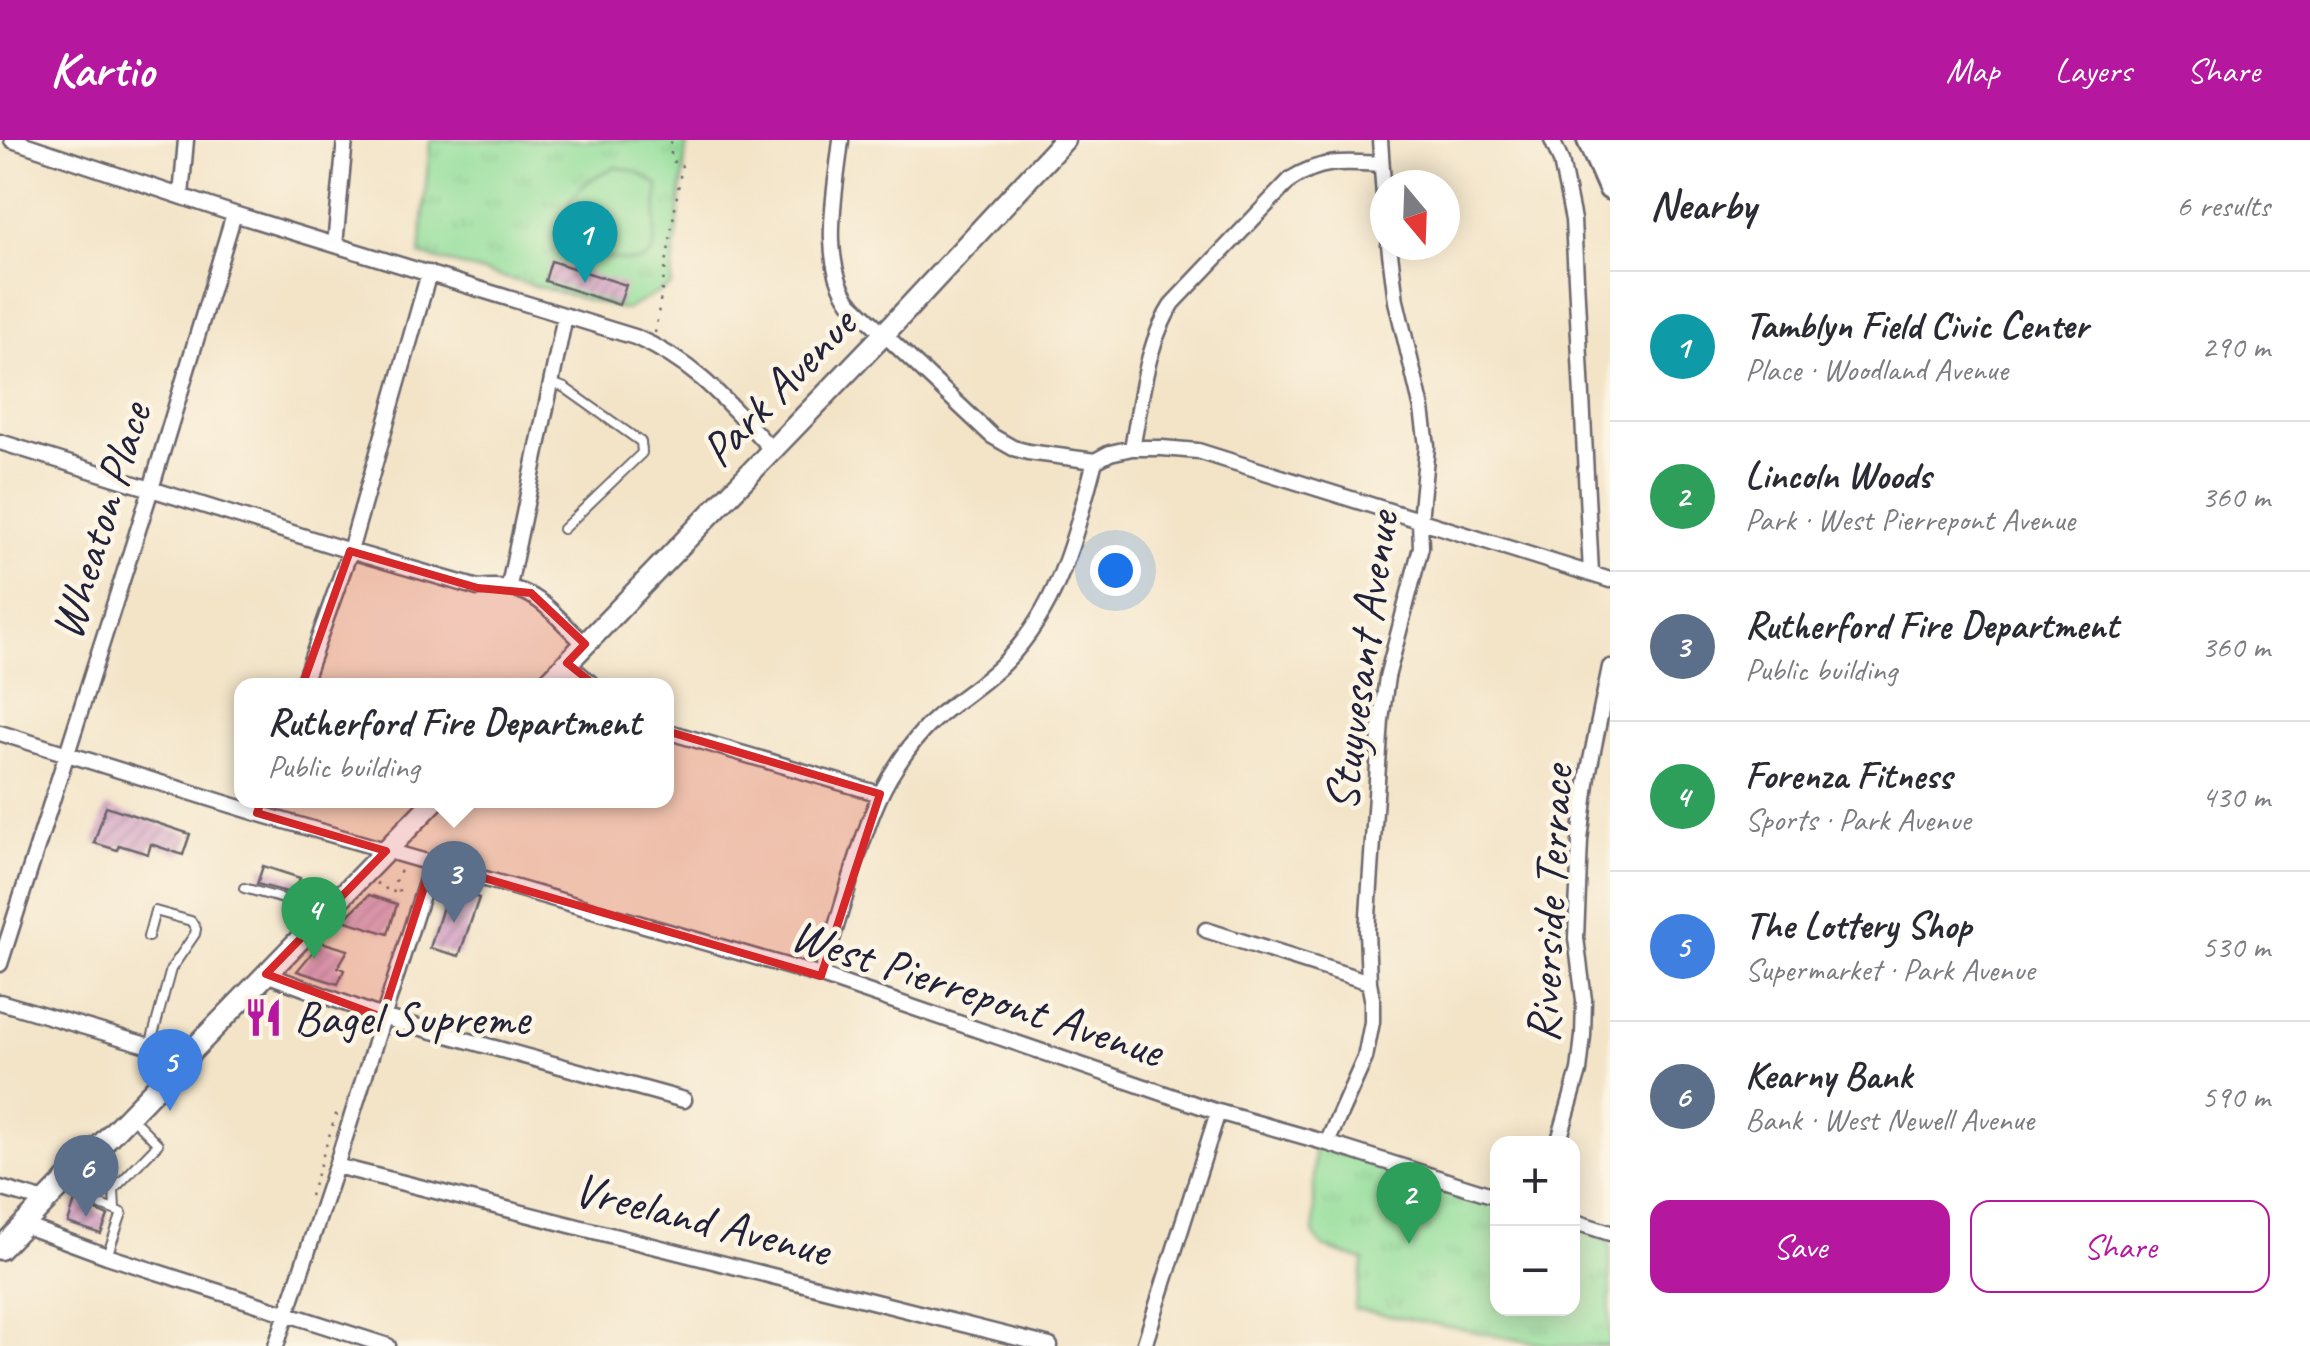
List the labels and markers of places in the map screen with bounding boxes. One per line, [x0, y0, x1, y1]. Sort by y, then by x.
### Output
pin: 1 [552, 201, 618, 283]
pin: 3 [422, 840, 486, 923]
pin: 4 [282, 876, 346, 959]
place label: Bagel Supreme [294, 988, 533, 1048]
restaurant icon: Bagel Supreme [243, 997, 285, 1039]
pin: 5 [138, 1028, 202, 1111]
pin: 6 [54, 1134, 118, 1217]
pin: 2 [1376, 1162, 1442, 1244]

